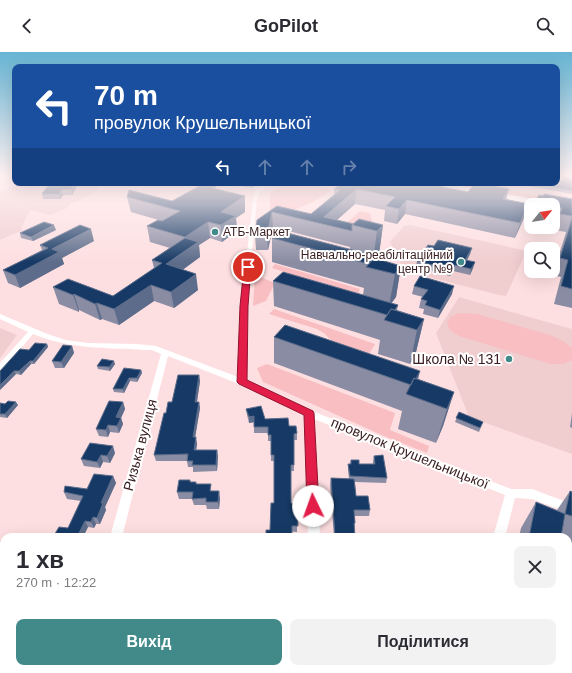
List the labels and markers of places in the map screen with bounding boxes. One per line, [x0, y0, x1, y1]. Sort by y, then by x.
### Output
place label: АТБ-Маркет [223, 225, 290, 239]
marker: АТБ-Маркет [210, 227, 220, 237]
place label: Навчально-реабілітаційний центр №9 [301, 248, 453, 276]
pin [231, 250, 265, 284]
marker: Навчально-реабілітаційний центр №9 [456, 257, 466, 267]
place label: Школа № 131 [412, 351, 501, 367]
marker: Школа № 131 [504, 354, 514, 364]

